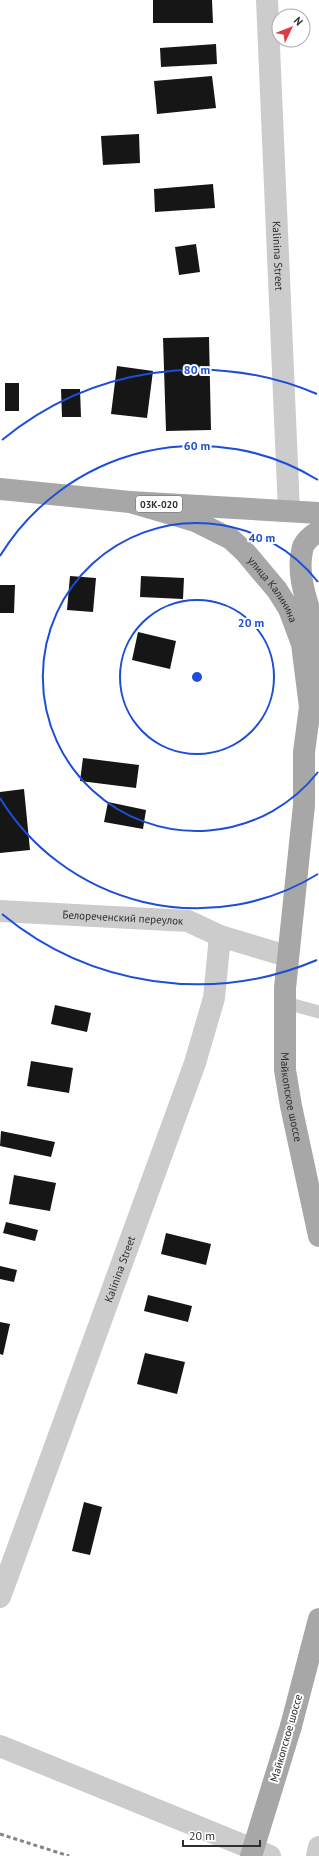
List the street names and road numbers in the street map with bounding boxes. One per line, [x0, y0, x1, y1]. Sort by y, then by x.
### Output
street label: Kalinina Street [270, 221, 287, 291]
road number: 03К-020 [136, 496, 182, 512]
street label: улица Калинина [245, 554, 300, 624]
street label: Белореченский переулок [62, 907, 184, 928]
street label: Майкопское шоссе [278, 1052, 306, 1143]
street label: Kalinina Street [101, 1234, 138, 1304]
street label: Майкопское шоссе [267, 1692, 305, 1783]

